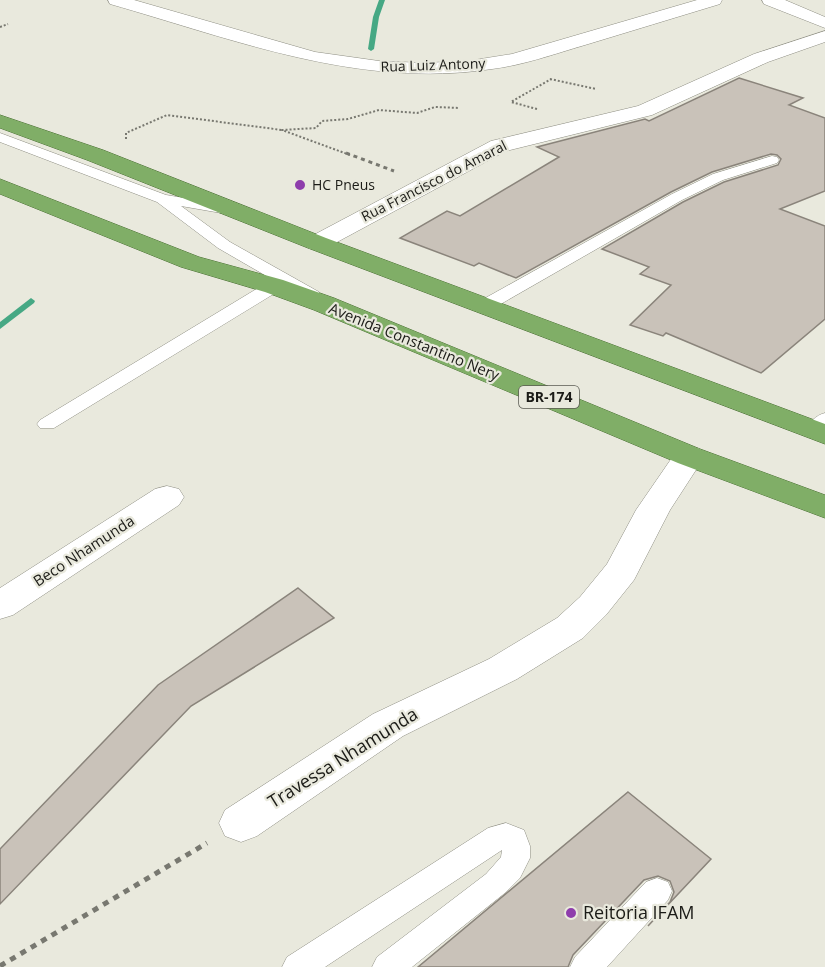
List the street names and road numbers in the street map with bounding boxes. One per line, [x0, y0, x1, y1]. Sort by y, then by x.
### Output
street label: Rua Luiz Antony [380, 53, 487, 76]
street label: Rua Francisco do Amaral [358, 136, 510, 226]
street label: Avenida Constantino Nery [326, 298, 503, 385]
road number: BR-174 [519, 386, 579, 408]
street label: Beco Nhamunda [29, 510, 138, 590]
street label: Travessa Nhamunda [263, 701, 422, 813]

